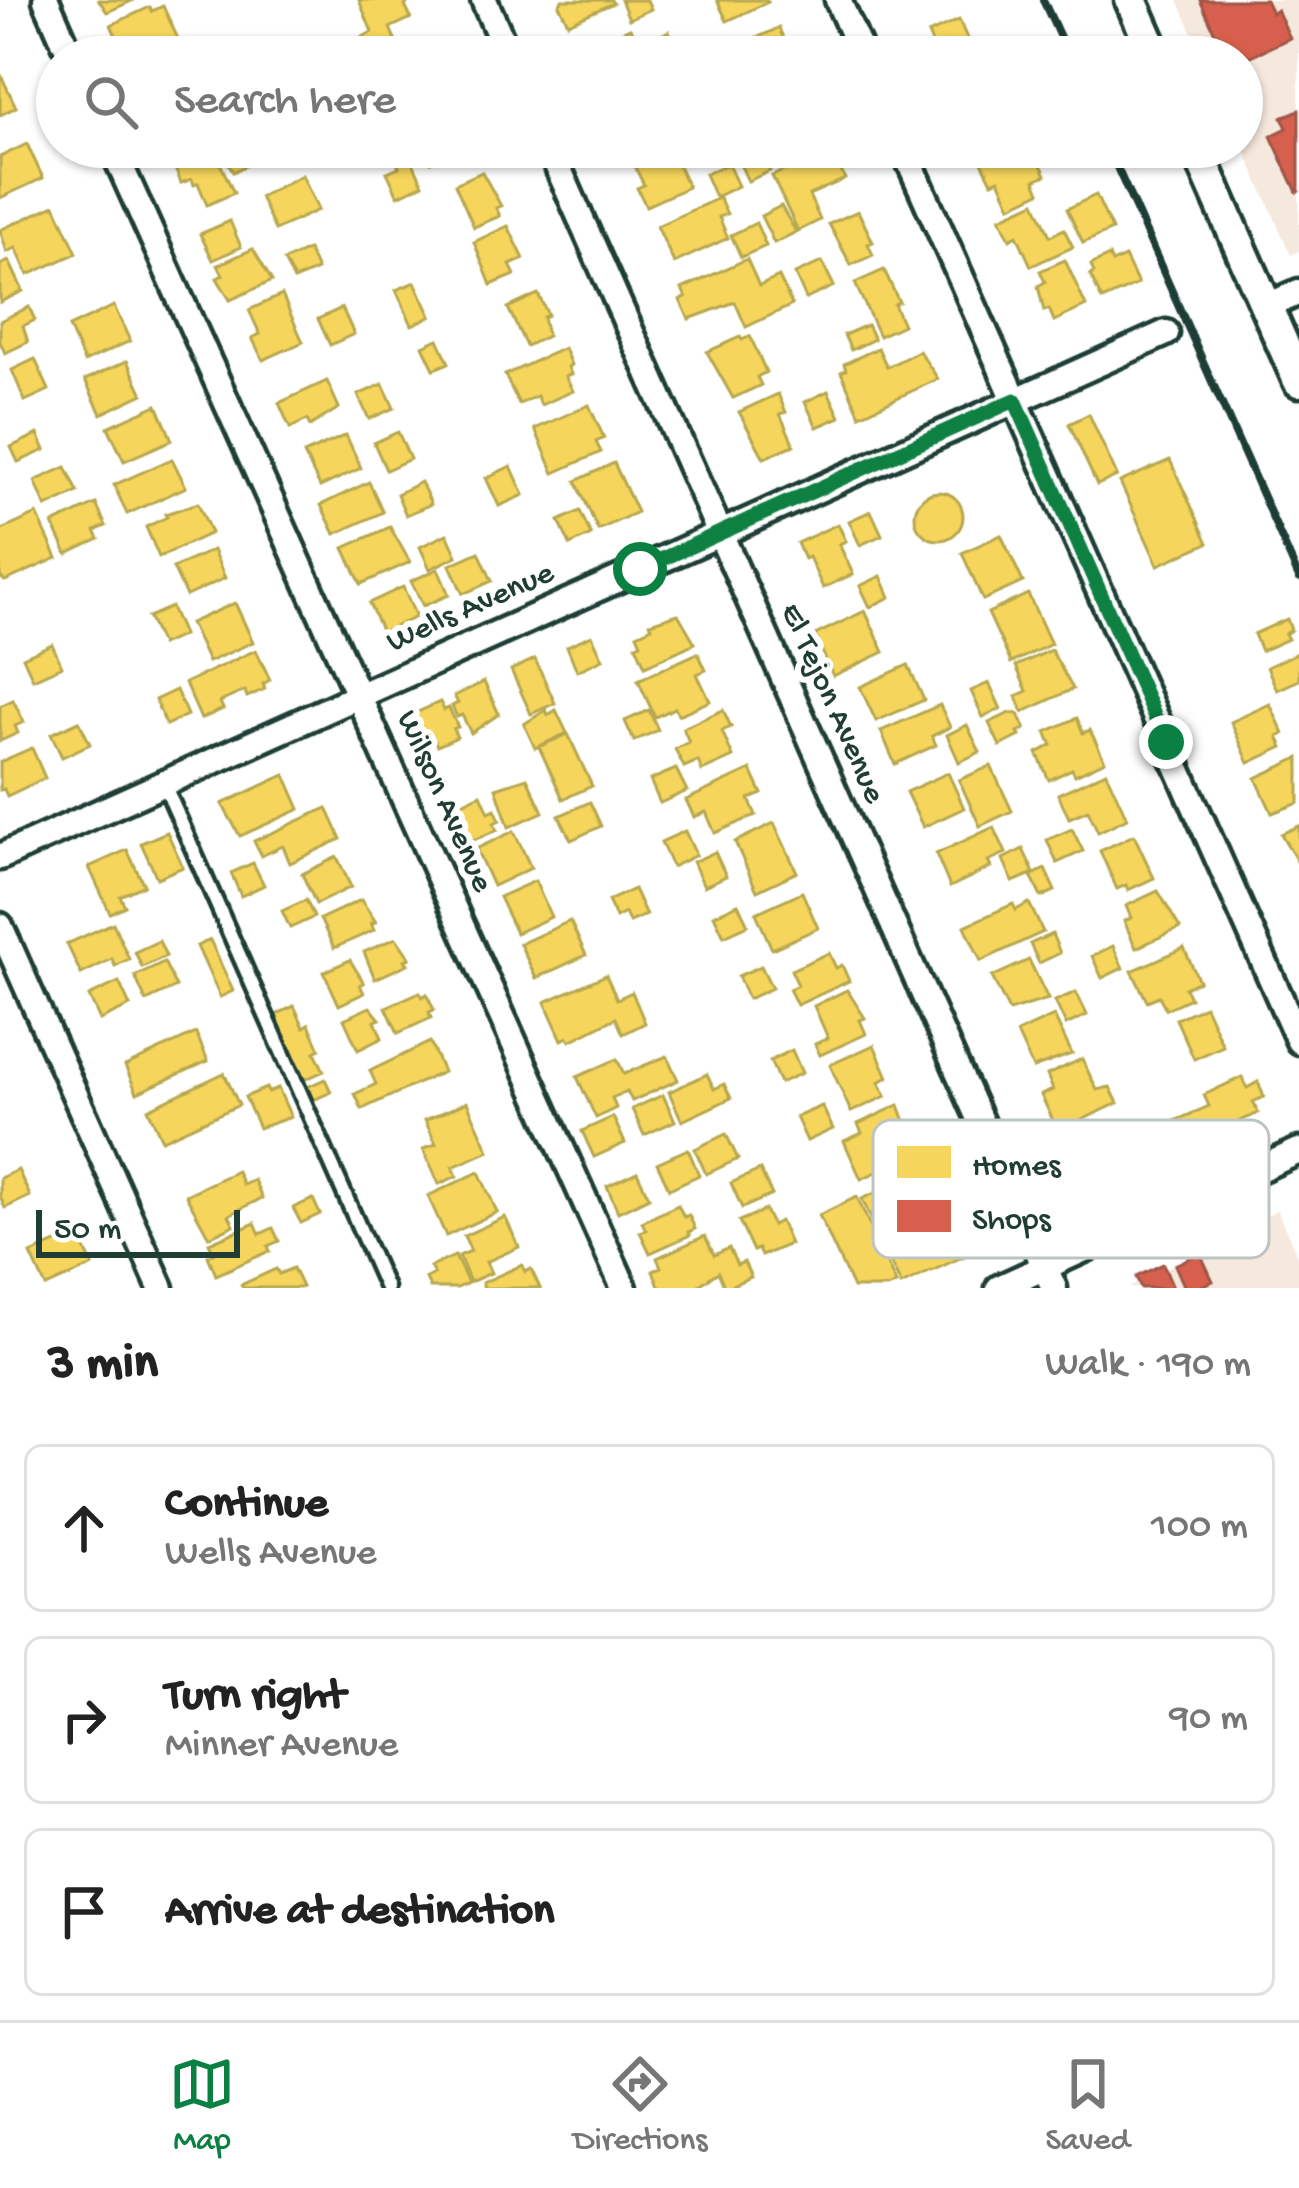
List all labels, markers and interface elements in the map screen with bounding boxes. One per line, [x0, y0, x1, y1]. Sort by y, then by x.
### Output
search box [36, 36, 1263, 168]
icon: search [78, 69, 144, 135]
text: Search here [174, 76, 396, 129]
route start [613, 542, 667, 596]
street label: Wells Avenue [382, 555, 561, 663]
street label: El Tejon Avenue [770, 598, 892, 811]
street label: Wilson Avenue [386, 705, 500, 899]
route end [1139, 715, 1193, 769]
legend [873, 1120, 1269, 1258]
text: Homes [972, 1149, 1061, 1187]
text: Shops [972, 1203, 1051, 1241]
scale bar [36, 1204, 240, 1257]
text: 50 m [54, 1212, 121, 1250]
text: 3 min [48, 1336, 158, 1396]
text: Walk · 190 m [1045, 1343, 1251, 1389]
text: Continue [165, 1479, 328, 1532]
icon: ahead [51, 1495, 117, 1561]
text: 100 m [1151, 1505, 1248, 1551]
text: Wells Avenue [165, 1532, 376, 1578]
text: Turn right [165, 1671, 345, 1724]
icon: right [51, 1687, 117, 1753]
text: 90 m [1169, 1697, 1248, 1743]
text: Minner Avenue [165, 1724, 398, 1770]
icon: arrive [51, 1879, 117, 1945]
text: Arrive at destination [165, 1886, 554, 1939]
tab: Map [169, 2051, 235, 2161]
tab: Directions [573, 2051, 707, 2161]
tab: Saved [1045, 2051, 1130, 2161]

